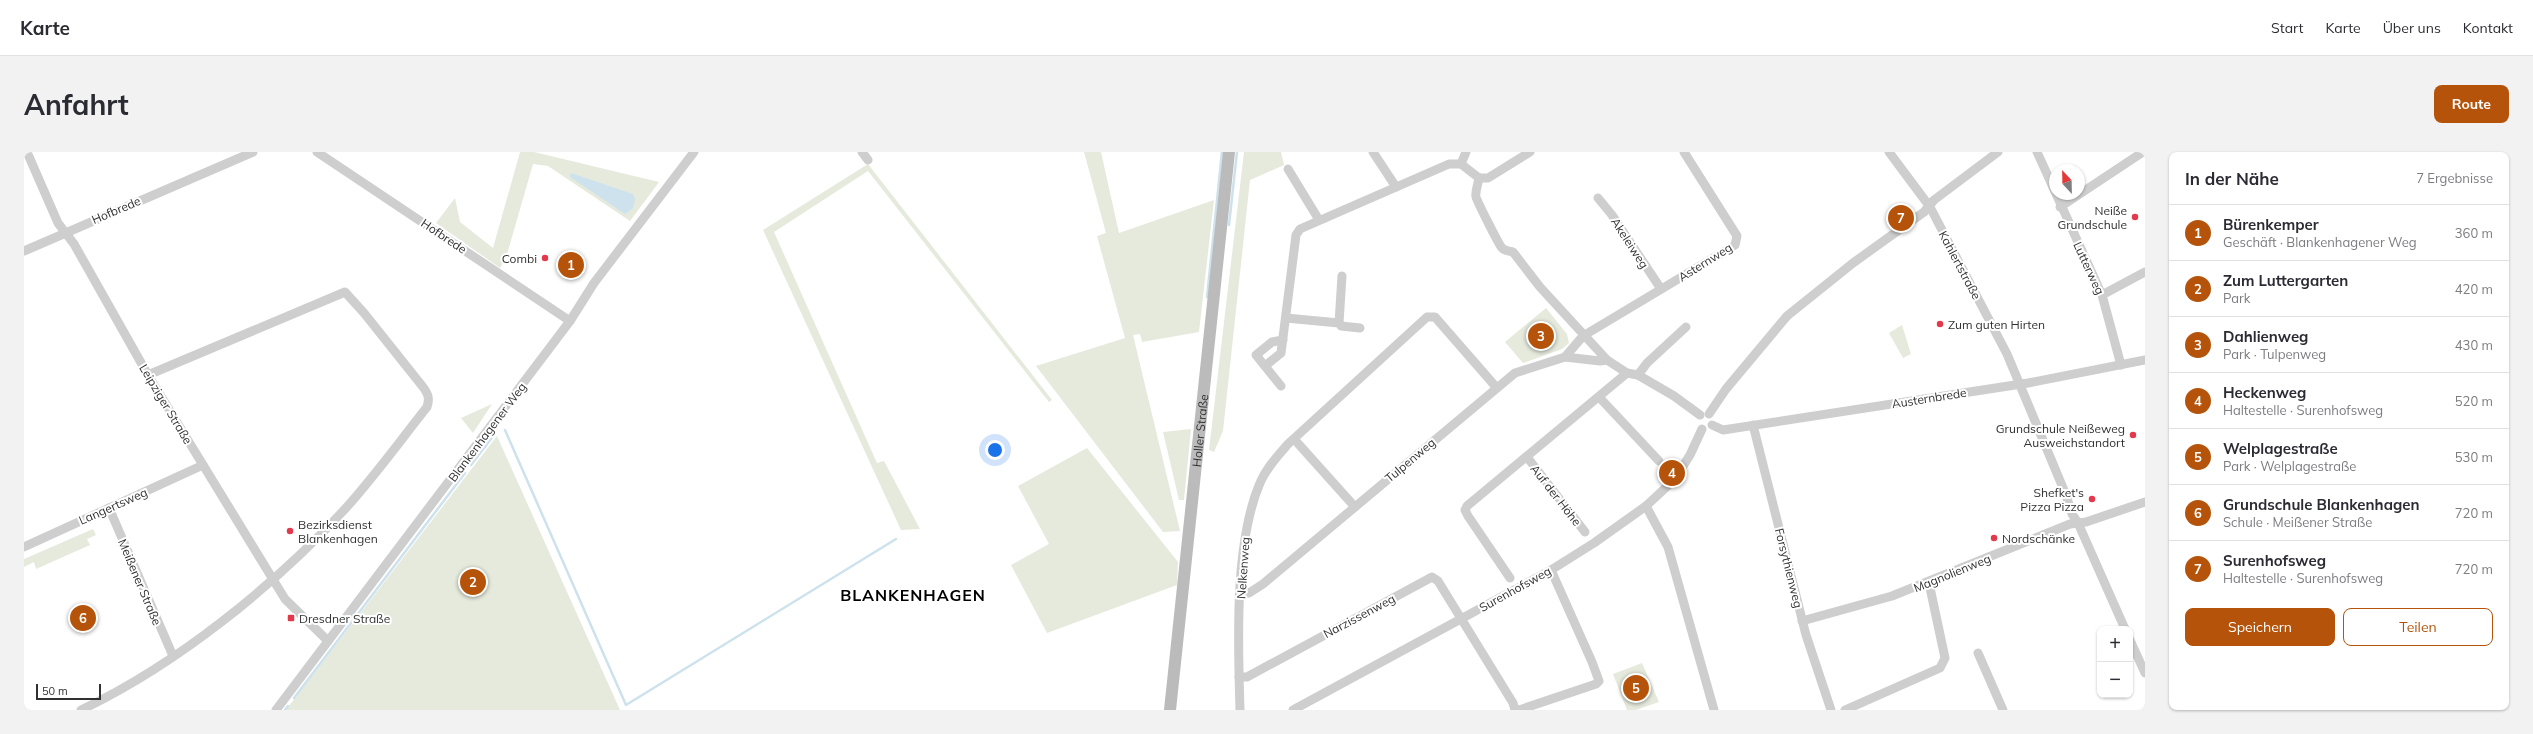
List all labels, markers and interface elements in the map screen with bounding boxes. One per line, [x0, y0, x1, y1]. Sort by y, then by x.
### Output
text: Karte [20, 16, 70, 40]
text: Start [2271, 19, 2303, 37]
text: Karte [2325, 19, 2361, 37]
text: Über uns [2383, 19, 2441, 37]
text: Kontakt [2463, 19, 2513, 37]
button: Route [2434, 85, 2509, 123]
text: Anfahrt [24, 87, 129, 122]
north arrow [2049, 164, 2085, 200]
text: In der Nähe [2185, 168, 2279, 189]
text: 7 Ergebnisse [2416, 170, 2493, 186]
street label: Hofbrede [89, 193, 143, 227]
pin: 7 [1888, 203, 1914, 233]
place label: Neiße Grundschule [2057, 203, 2127, 232]
marker: Neiße Grundschule [2130, 212, 2140, 222]
street label: Hofbrede [418, 215, 470, 257]
street label: Akeleiweg [1608, 215, 1652, 271]
text: Bürenkemper [2223, 215, 2319, 234]
text: 1 [2194, 225, 2202, 241]
text: 360 m [2455, 225, 2493, 241]
street label: Kahlertstraße [1936, 228, 1984, 302]
text: Geschäft · Blankenhagener Weg [2223, 234, 2417, 250]
street label: Lutterweg [2070, 239, 2108, 297]
street label: Asternweg [1675, 240, 1735, 284]
pin: 1 [558, 250, 584, 280]
place label: Combi [502, 251, 537, 266]
marker: Combi [540, 253, 550, 263]
text: Zum Luttergarten [2223, 271, 2348, 290]
text: 2 [2194, 281, 2202, 297]
text: 420 m [2455, 281, 2493, 297]
text: Park [2223, 290, 2250, 306]
place label: Zum guten Hirten [1948, 317, 2045, 332]
marker: Zum guten Hirten [1935, 319, 1945, 329]
pin: 3 [1528, 321, 1554, 351]
text: Dahlienweg [2223, 327, 2308, 346]
text: 3 [2194, 337, 2202, 353]
text: 430 m [2455, 337, 2493, 353]
text: Park · Tulpenweg [2223, 346, 2326, 362]
street label: Leipziger Straße [136, 361, 196, 447]
street label: Blankenhagener Weg [445, 379, 529, 485]
text: Heckenweg [2223, 383, 2306, 402]
street label: Austernbrede [1891, 385, 1967, 411]
street label: Holler Straße [1188, 393, 1211, 468]
text: 4 [2194, 393, 2202, 409]
text: 520 m [2455, 393, 2493, 409]
text: Haltestelle · Surenhofsweg [2223, 402, 2383, 418]
place label: Grundschule Neißeweg Ausweichstandort [1996, 421, 2125, 450]
marker: Grundschule Neißeweg Ausweichstandort [2128, 430, 2138, 440]
street label: Tulpenweg [1382, 435, 1438, 485]
text: Welplagestraße [2223, 439, 2338, 458]
your location [985, 440, 1005, 460]
text: 5 [2194, 449, 2202, 465]
text: 530 m [2455, 449, 2493, 465]
pin: 4 [1659, 458, 1685, 488]
text: Park · Welplagestraße [2223, 458, 2356, 474]
street label: Auf der Höhe [1527, 461, 1585, 529]
street label: Langertsweg [76, 484, 150, 528]
place label: Shefket's Pizza Pizza [2020, 485, 2084, 514]
marker: Shefket's Pizza Pizza [2087, 494, 2097, 504]
text: Grundschule Blankenhagen [2223, 495, 2420, 514]
text: 6 [2194, 505, 2202, 521]
text: 720 m [2455, 505, 2493, 521]
text: Schule · Meißener Straße [2223, 514, 2372, 530]
place label: Bezirksdienst Blankenhagen [298, 517, 378, 546]
marker: Bezirksdienst Blankenhagen [285, 526, 295, 536]
street label: Forsythienweg [1772, 527, 1806, 609]
place label: Nordschänke [2002, 531, 2075, 546]
marker: Nordschänke [1989, 533, 1999, 543]
street label: Meißener Straße [115, 537, 165, 627]
street label: Nelkenweg [1233, 537, 1253, 599]
street label: Magnolienweg [1911, 551, 1993, 595]
text: Surenhofsweg [2223, 551, 2326, 570]
text: 7 [2194, 561, 2202, 577]
text: 720 m [2455, 561, 2493, 577]
street label: Surenhofsweg [1476, 563, 1554, 615]
pin: 2 [460, 567, 486, 597]
text: Haltestelle · Surenhofsweg [2223, 570, 2383, 586]
district label: BLANKENHAGEN [840, 585, 986, 605]
street label: Narzissenweg [1321, 591, 1397, 641]
pin: 6 [70, 603, 96, 633]
button: Speichern [2185, 608, 2335, 646]
button: Teilen [2343, 608, 2493, 646]
place label: Dresdner Straße [299, 611, 390, 626]
marker: Dresdner Straße [286, 613, 296, 623]
map controls [2097, 626, 2133, 698]
button: + [2097, 626, 2133, 662]
button: − [2097, 662, 2133, 698]
pin: 5 [1623, 673, 1649, 703]
scale bar [36, 682, 101, 701]
text: 50 m [42, 684, 68, 698]

